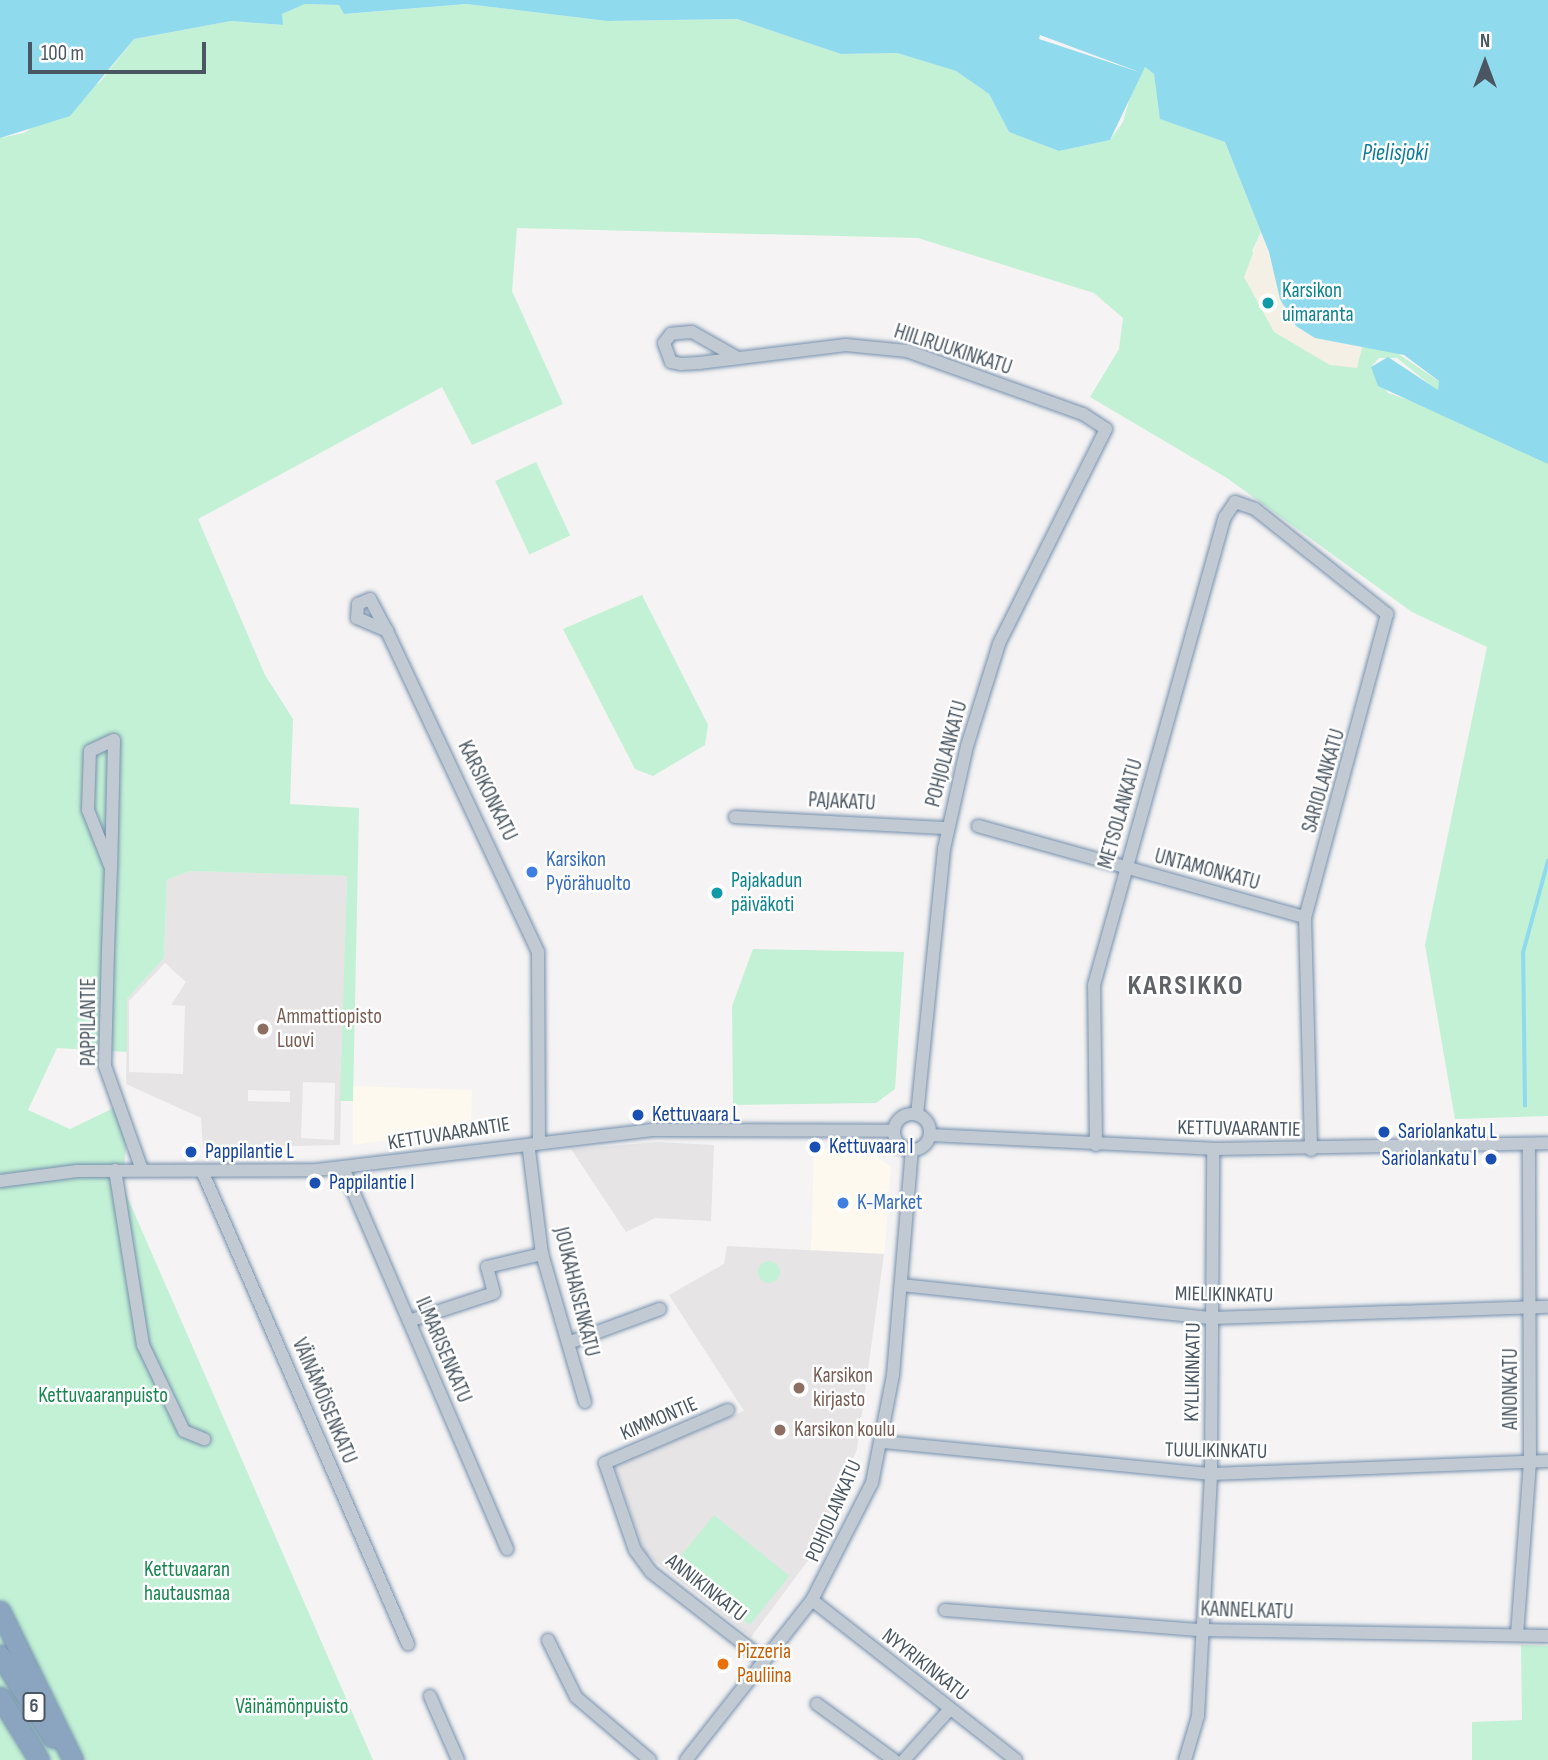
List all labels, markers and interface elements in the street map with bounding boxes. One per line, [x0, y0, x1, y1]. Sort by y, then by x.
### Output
scale bar [32, 28, 210, 72]
north arrow [1450, 28, 1520, 98]
text: N [1480, 30, 1490, 53]
text: 100 m [41, 41, 84, 66]
water label: Pielisjoki [1362, 139, 1428, 167]
place label: Karsikon uimaranta [1282, 278, 1354, 328]
marker: Karsikon uimaranta [1260, 295, 1276, 311]
street label: HIILIRUUKINKATU [891, 319, 1015, 381]
street label: POHJOLANKATU [921, 698, 973, 810]
street label: SARIOLANKATU [1297, 726, 1351, 836]
street label: KARSIKONKATU [452, 737, 522, 845]
street label: METSOLANKATU [1093, 756, 1149, 872]
street label: PAJAKATU [808, 788, 876, 816]
street label: UNTAMONKATU [1152, 844, 1262, 896]
place label: Karsikon Pyörähuolto [546, 847, 631, 897]
marker: Karsikon Pyörähuolto [524, 864, 540, 880]
place label: Pajakadun päiväkoti [731, 868, 802, 918]
marker: Pajakadun päiväkoti [709, 885, 725, 901]
district label: KARSIKKO [1128, 969, 1244, 1003]
street label: PAPPILANTIE [76, 978, 102, 1066]
place label: Ammattiopisto Luovi [277, 1004, 382, 1054]
marker: Ammattiopisto Luovi [255, 1021, 271, 1037]
place label: Kettuvaara L [652, 1102, 740, 1128]
marker: Kettuvaara L [630, 1107, 646, 1123]
street label: KETTUVAARANTIE [386, 1112, 512, 1156]
street label: KETTUVAARANTIE [1177, 1115, 1301, 1143]
place label: Sariolankatu L [1398, 1119, 1497, 1145]
marker: Sariolankatu L [1376, 1124, 1392, 1140]
place label: Kettuvaara I [829, 1134, 913, 1160]
place label: Pappilantie L [205, 1139, 294, 1165]
marker: Kettuvaara I [807, 1139, 823, 1155]
marker: Pappilantie L [183, 1144, 199, 1160]
place label: Sariolankatu I [1381, 1146, 1477, 1172]
marker: Sariolankatu I [1483, 1151, 1499, 1167]
place label: Pappilantie I [329, 1170, 414, 1196]
marker: Pappilantie I [307, 1175, 323, 1191]
place label: K-Market [857, 1190, 922, 1216]
marker: K-Market [835, 1195, 851, 1211]
street label: JOUKAHAISENKATU [548, 1225, 604, 1359]
street label: MIELIKINKATU [1175, 1282, 1273, 1308]
street label: ILMARISENKATU [409, 1293, 477, 1407]
street label: KYLLIKINKATU [1180, 1322, 1206, 1422]
street label: VÄINÄMÖISENKATU [286, 1334, 362, 1468]
street label: AINONKATU [1498, 1348, 1524, 1430]
place label: Karsikon kirjasto [813, 1363, 873, 1413]
marker: Karsikon kirjasto [791, 1380, 807, 1396]
park label: Kettuvaaranpuisto [38, 1383, 168, 1409]
street label: KIMMONTIE [617, 1392, 701, 1446]
place label: Karsikon koulu [794, 1417, 895, 1443]
marker: Karsikon koulu [772, 1422, 788, 1438]
street label: TUULIKINKATU [1165, 1438, 1267, 1464]
street label: POHJOLANKATU [800, 1456, 868, 1566]
street label: ANNIKINKATU [661, 1549, 751, 1627]
park label: Kettuvaaran hautausmaa [144, 1557, 230, 1607]
street label: KANNELKATU [1200, 1597, 1294, 1625]
street label: NYYRIKINKATU [877, 1623, 973, 1707]
place label: Pizzeria Pauliina [737, 1639, 792, 1689]
marker: Pizzeria Pauliina [715, 1656, 731, 1672]
road number: 6 [22, 1692, 46, 1722]
park label: Väinämönpuisto [236, 1694, 348, 1720]

